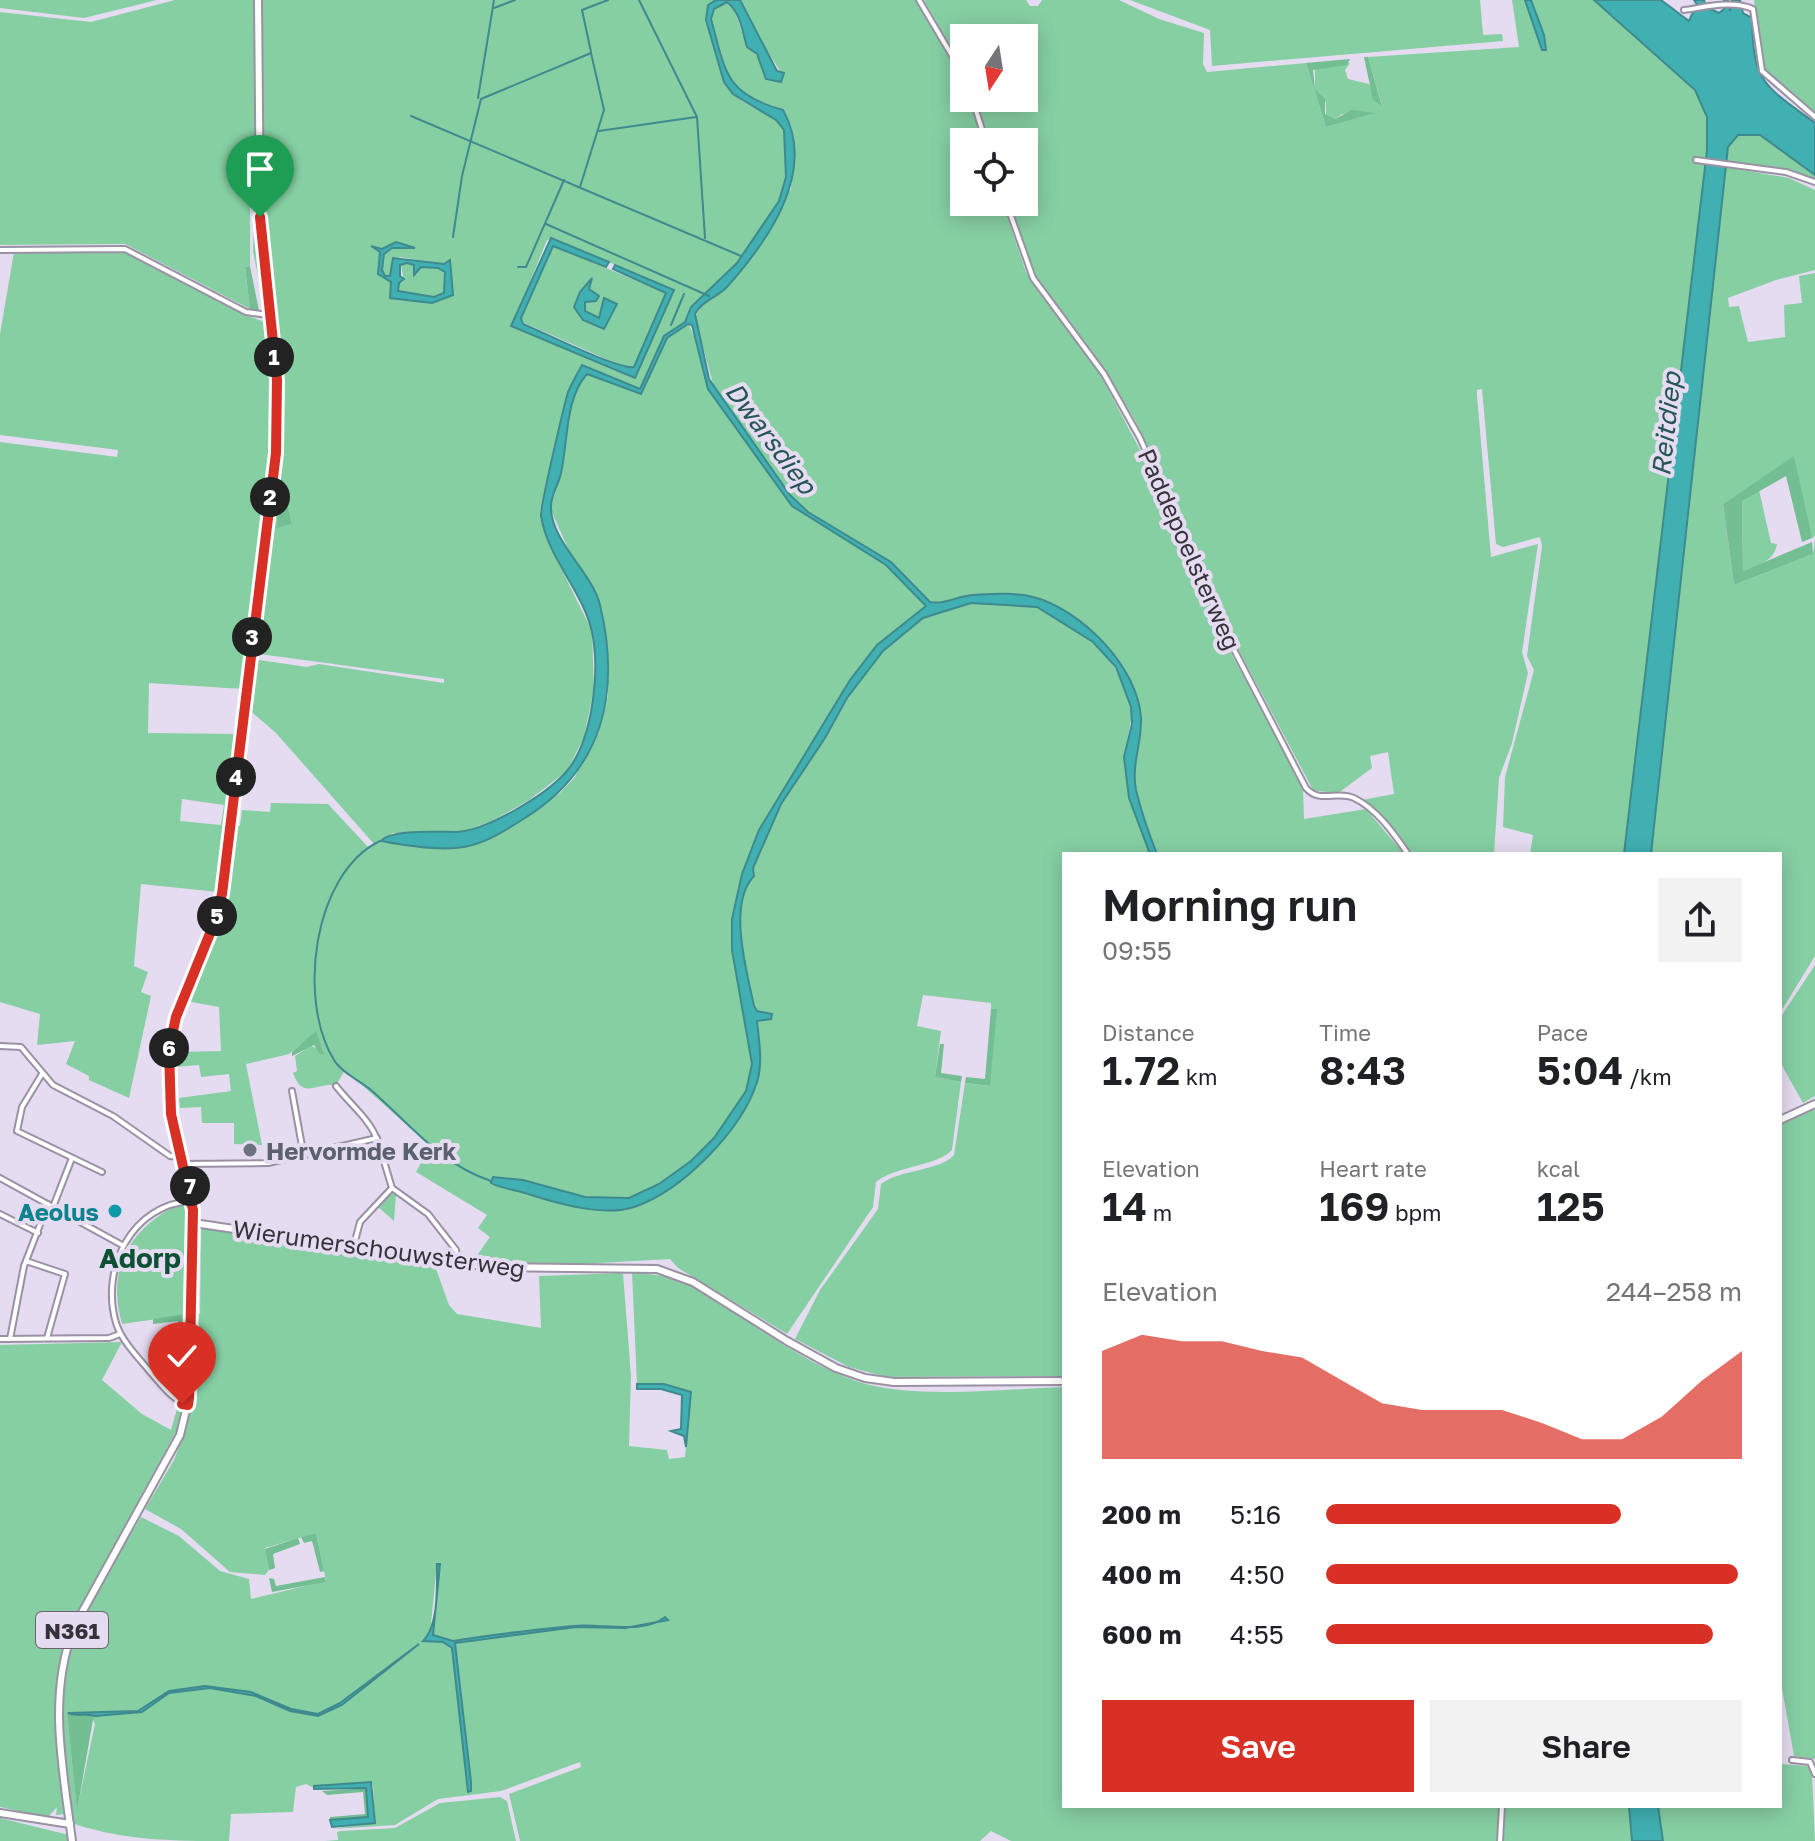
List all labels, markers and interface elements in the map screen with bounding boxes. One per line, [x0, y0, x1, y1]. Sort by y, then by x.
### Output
north arrow [950, 24, 1038, 112]
map controls [950, 24, 1038, 216]
button: locate [950, 128, 1038, 216]
pin [226, 135, 294, 217]
icon: arrive [238, 147, 282, 191]
pin: 1 [254, 337, 294, 377]
text: 1 [268, 343, 280, 370]
water label: Reitdiep [1645, 369, 1687, 477]
water label: Dwarsdiep [719, 376, 824, 501]
street label: Paddepoelsterweg [1133, 444, 1247, 654]
pin: 2 [250, 477, 290, 517]
text: 2 [263, 483, 277, 510]
pin: 3 [232, 617, 272, 657]
text: 3 [245, 623, 259, 650]
pin: 4 [216, 757, 256, 797]
text: 4 [229, 763, 243, 790]
text: Morning run [1102, 878, 1357, 931]
button: share [1658, 878, 1742, 962]
pin: 5 [197, 896, 237, 936]
text: 5 [210, 902, 224, 929]
text: 09:55 [1102, 935, 1172, 966]
text: Distance [1102, 1019, 1194, 1046]
text: Time [1319, 1019, 1371, 1046]
text: Pace [1537, 1019, 1588, 1046]
pin: 6 [149, 1028, 189, 1068]
text: 6 [162, 1034, 176, 1061]
text: 1.72 [1102, 1046, 1180, 1094]
text: 8:43 [1319, 1046, 1406, 1094]
text: 5:04 [1537, 1046, 1624, 1094]
text: km [1180, 1063, 1218, 1090]
text: /km [1624, 1063, 1672, 1090]
place label: Hervormde Kerk [266, 1136, 456, 1165]
marker: Hervormde Kerk [241, 1141, 259, 1159]
text: Elevation [1102, 1155, 1200, 1182]
text: Heart rate [1319, 1155, 1427, 1182]
text: kcal [1537, 1155, 1580, 1182]
pin: 7 [170, 1166, 210, 1206]
text: 7 [184, 1172, 196, 1199]
text: 14 [1102, 1182, 1147, 1230]
text: 169 [1319, 1182, 1389, 1230]
text: 125 [1537, 1182, 1605, 1230]
place label: Aeolus [18, 1197, 99, 1226]
text: m [1147, 1199, 1172, 1226]
text: bpm [1389, 1199, 1441, 1226]
marker: Aeolus [106, 1202, 124, 1220]
street label: Wierumerschouwsterweg [231, 1213, 527, 1283]
district label: Adorp [99, 1241, 181, 1274]
text: Elevation [1102, 1276, 1218, 1307]
text: 244–258 m [1606, 1276, 1742, 1307]
pin [148, 1322, 216, 1404]
icon: check [160, 1334, 204, 1378]
text: 200 m [1102, 1499, 1181, 1530]
text: 5:16 [1230, 1499, 1281, 1530]
text: 400 m [1102, 1559, 1181, 1590]
text: 4:50 [1230, 1559, 1285, 1590]
road number: N361 [36, 1612, 108, 1648]
text: 600 m [1102, 1619, 1182, 1650]
text: 4:55 [1230, 1619, 1284, 1650]
button: Save [1102, 1700, 1414, 1792]
button: Share [1430, 1700, 1742, 1792]

